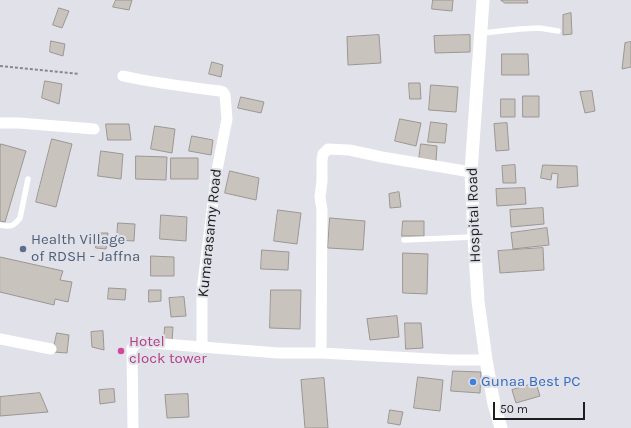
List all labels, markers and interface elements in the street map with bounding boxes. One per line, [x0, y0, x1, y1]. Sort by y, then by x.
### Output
street label: Hospital Road [463, 167, 485, 263]
street label: Kumarasamy Road [194, 168, 226, 298]
place label: Health Village of RDSH - Jaffna [31, 231, 140, 266]
marker: Health Village of RDSH - Jaffna [18, 244, 28, 254]
place label: Hotel clock tower [129, 333, 207, 368]
marker: Hotel clock tower [116, 346, 126, 356]
place label: Gunaa Best PC [481, 373, 580, 391]
marker: Gunaa Best PC [468, 377, 478, 387]
scale bar [495, 394, 587, 420]
text: 50 m [500, 402, 528, 416]

